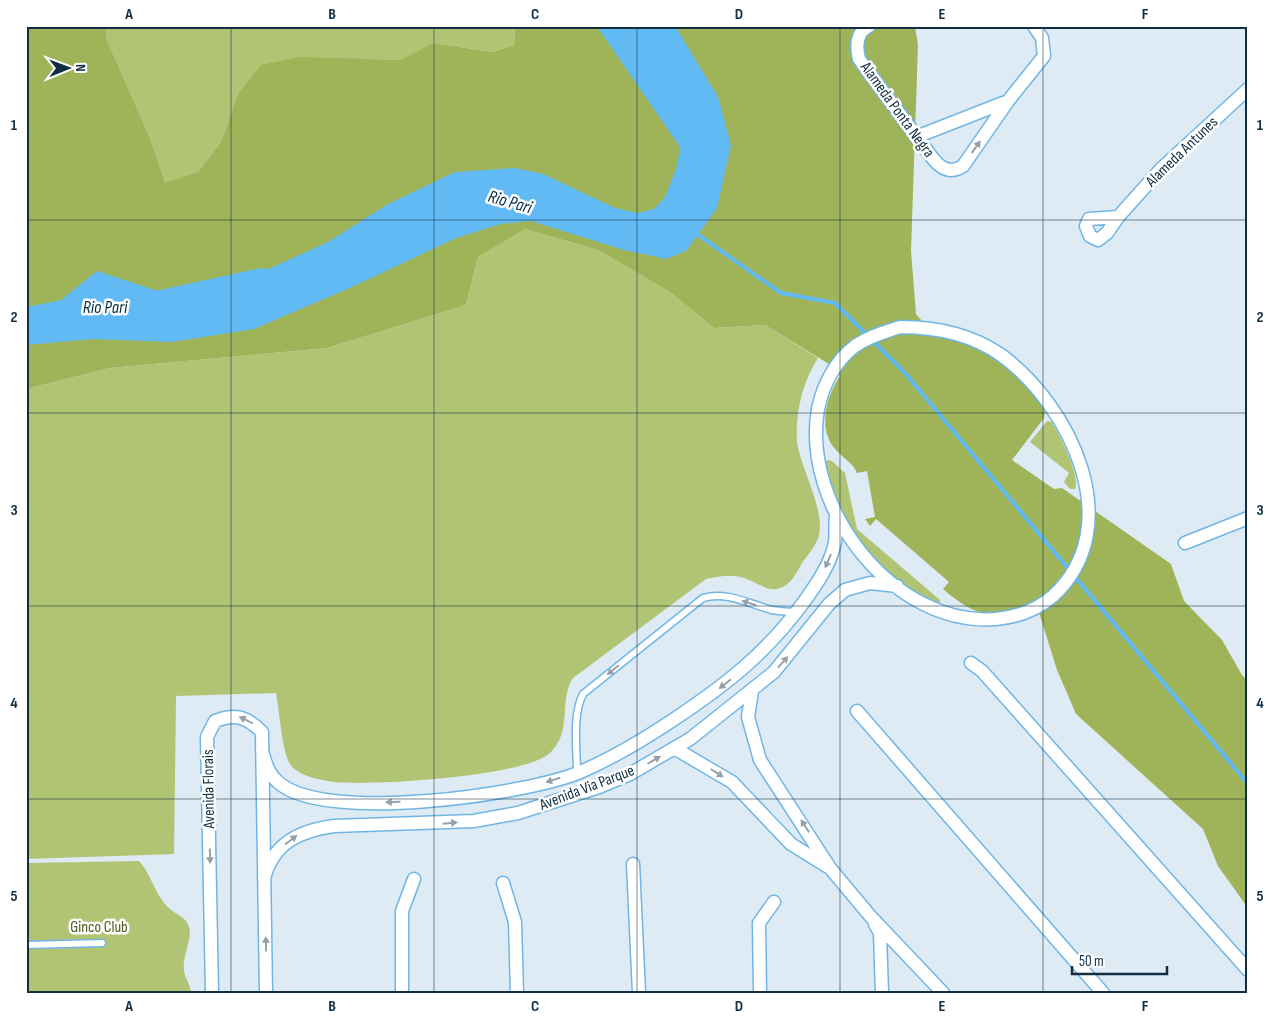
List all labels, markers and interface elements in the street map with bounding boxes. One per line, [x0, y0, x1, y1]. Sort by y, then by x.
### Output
text: A [124, 5, 133, 24]
text: B [328, 5, 336, 24]
text: C [531, 5, 539, 24]
text: D [735, 5, 743, 24]
text: E [939, 5, 946, 24]
text: F [1142, 5, 1149, 24]
north arrow [42, 42, 92, 92]
street label: Alameda Ponta Negra [855, 58, 938, 162]
text: N [72, 64, 89, 72]
street label: Alameda Antunes [1141, 113, 1222, 192]
text: 1 [11, 116, 18, 135]
text: 1 [1257, 116, 1264, 135]
one-way arrow [971, 140, 981, 154]
water label: Rio Pari [486, 186, 535, 218]
water label: Rio Pari [83, 297, 128, 318]
text: 2 [10, 308, 18, 327]
text: 2 [1256, 308, 1264, 327]
text: 3 [10, 501, 18, 520]
text: 3 [1256, 501, 1264, 520]
one-way arrow [824, 554, 832, 568]
one-way arrow [741, 598, 756, 606]
one-way arrow [777, 657, 789, 669]
one-way arrow [607, 664, 620, 675]
one-way arrow [718, 679, 732, 689]
text: 4 [10, 694, 18, 713]
text: 4 [1256, 694, 1264, 713]
one-way arrow [238, 716, 253, 724]
street label: Avenida Florais [199, 749, 219, 830]
one-way arrow [647, 756, 661, 765]
street label: Avenida Via Parque [536, 761, 637, 815]
one-way arrow [710, 768, 723, 777]
one-way arrow [546, 776, 561, 784]
one-way arrow [385, 798, 401, 806]
one-way arrow [442, 819, 458, 827]
one-way arrow [800, 820, 809, 833]
one-way arrow [284, 835, 298, 845]
one-way arrow [207, 848, 215, 864]
text: 5 [10, 887, 18, 906]
text: 5 [1256, 887, 1264, 906]
park label: Ginco Club [70, 918, 128, 937]
one-way arrow [261, 936, 269, 952]
scale bar [1072, 944, 1166, 976]
text: 50 m [1079, 952, 1104, 971]
text: A [124, 997, 133, 1016]
text: B [328, 997, 336, 1016]
text: C [531, 997, 539, 1016]
text: D [735, 997, 743, 1016]
text: E [939, 997, 946, 1016]
text: F [1142, 997, 1149, 1016]

